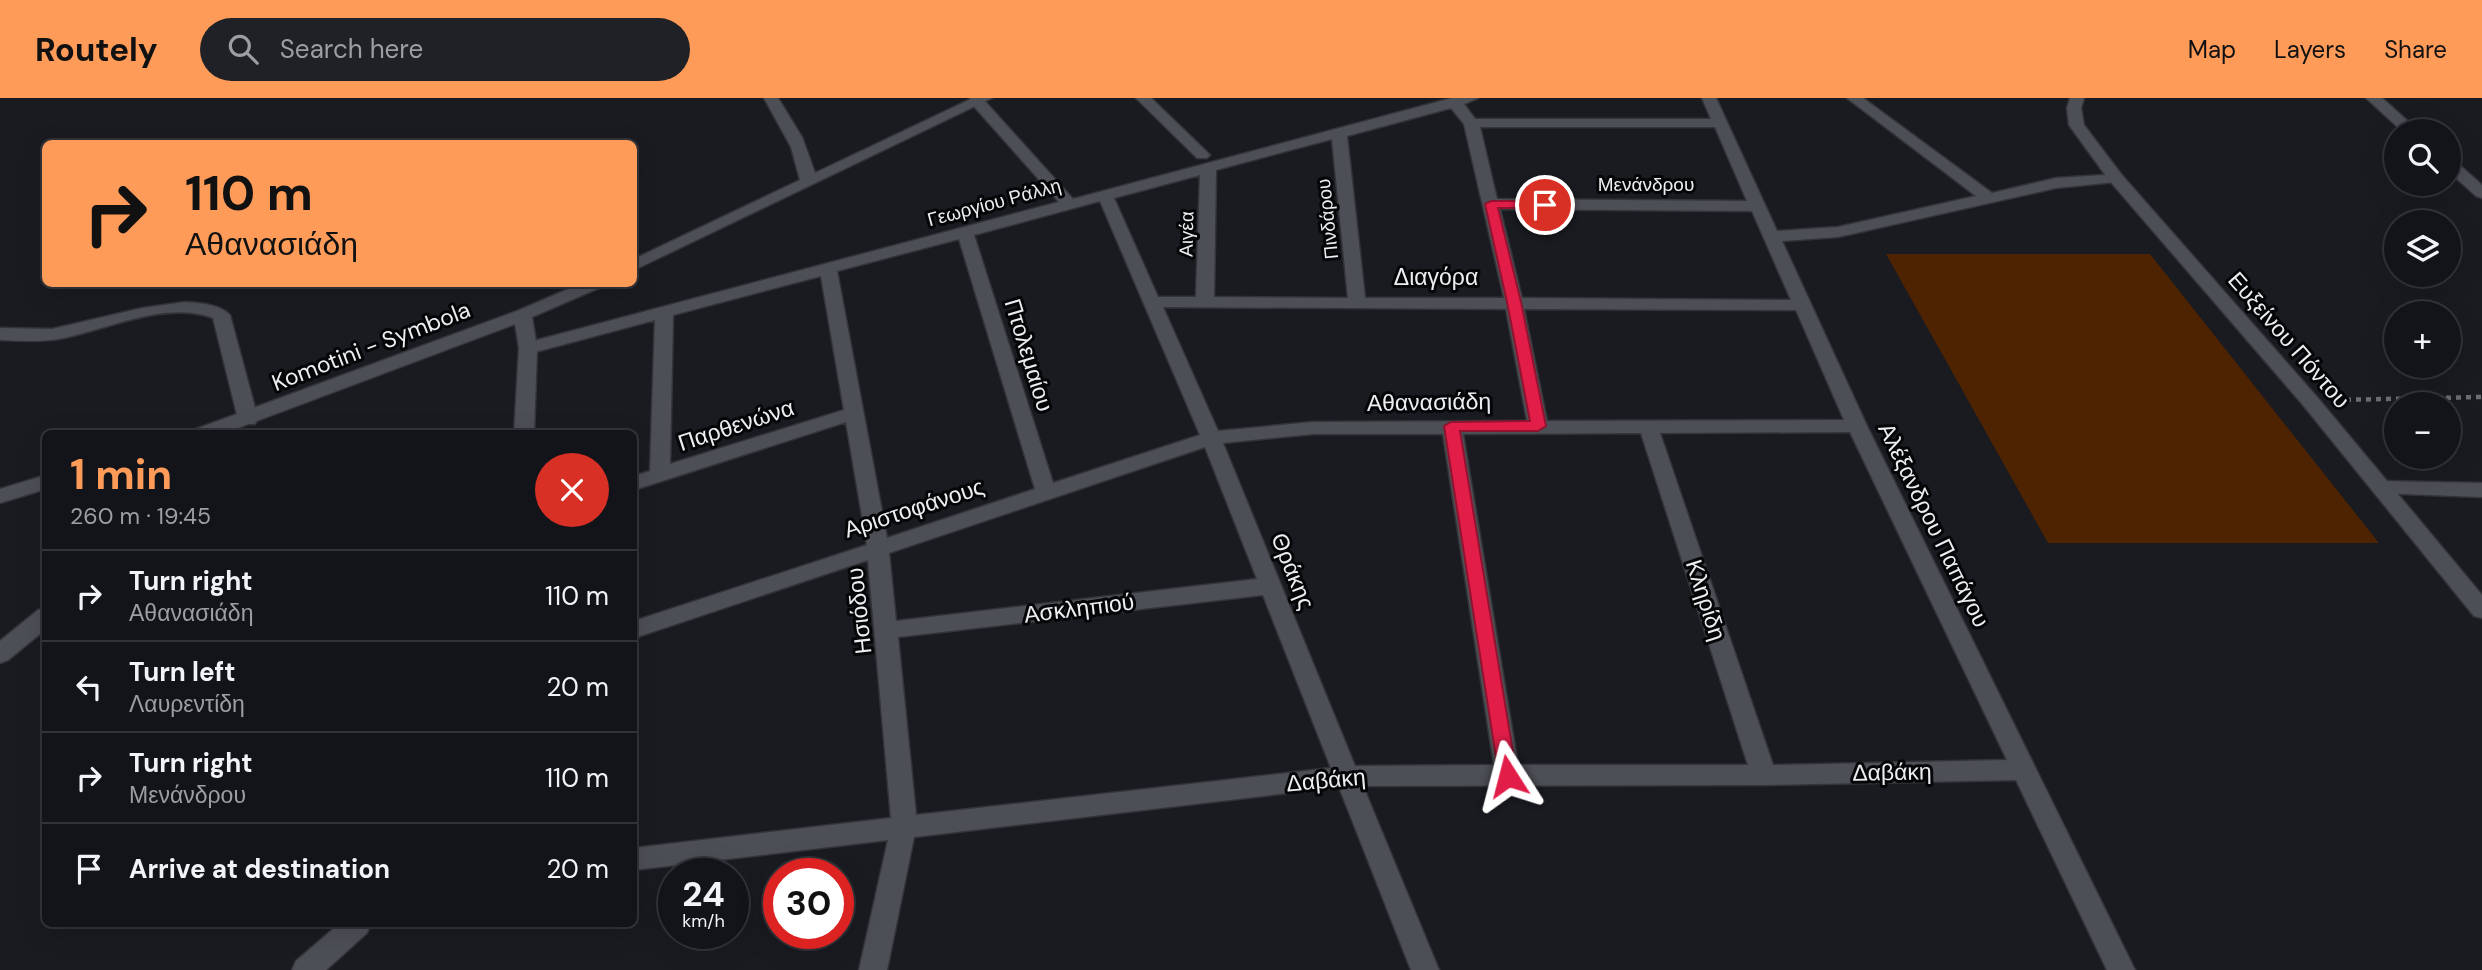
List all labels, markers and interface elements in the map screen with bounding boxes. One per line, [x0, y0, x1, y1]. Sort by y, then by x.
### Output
search box [200, 18, 690, 81]
text: Routely [35, 28, 158, 71]
icon: search [224, 30, 262, 68]
text: Search here [280, 32, 423, 66]
text: Map [2188, 34, 2236, 65]
text: Layers [2274, 34, 2346, 65]
text: Share [2384, 34, 2447, 65]
map controls [2384, 119, 2461, 469]
button: search [2384, 119, 2461, 196]
text: 110 m [185, 161, 313, 225]
icon: right [70, 168, 161, 259]
street label: Μενάνδρου [1598, 172, 1694, 197]
street label: Γεωργίου Ράλλη [924, 173, 1064, 232]
pin [1515, 175, 1575, 235]
street label: Πινδάρου [1311, 177, 1344, 260]
icon: arrive [1526, 186, 1564, 224]
button: layers [2384, 210, 2461, 287]
street label: Αιγέα [1174, 211, 1199, 257]
text: Αθανασιάδη [185, 223, 358, 265]
street label: Διαγόρα [1394, 262, 1478, 292]
street label: Ευξείνου Πόντου [2221, 265, 2357, 415]
street label: Komotini - Symbola [267, 294, 475, 398]
street label: Πτολεμαίου [998, 295, 1060, 415]
button: + [2384, 301, 2461, 378]
street label: Αθανασιάδη [1367, 386, 1491, 418]
street label: Παρθενώνα [674, 392, 798, 458]
button: − [2384, 392, 2461, 469]
street label: Αλέξανδρου Παπάγου [1871, 418, 1997, 632]
text: 1 min [70, 447, 172, 502]
button: close [535, 453, 609, 527]
street label: Αριστοφάνους [840, 471, 988, 545]
text: 260 m · 19:45 [70, 501, 211, 531]
street label: Θράκης [1264, 528, 1322, 614]
street label: Κληρίδη [1679, 556, 1733, 644]
text: Turn right [129, 564, 253, 598]
street label: Ησιόδου [840, 566, 878, 656]
icon: right [70, 577, 108, 615]
text: 110 m [545, 579, 609, 613]
street label: Ασκληπιού [1022, 586, 1136, 630]
text: Αθανασιάδη [129, 598, 253, 628]
text: Turn left [129, 655, 236, 689]
icon: left [70, 668, 108, 706]
text: 20 m [546, 670, 609, 704]
text: Λαυρεντίδη [129, 689, 245, 719]
position arrow [1471, 739, 1545, 813]
text: Turn right [129, 746, 253, 780]
street label: Δαβάκη [1852, 756, 1932, 788]
icon: right [70, 759, 108, 797]
text: 110 m [545, 761, 609, 795]
street label: Δαβάκη [1285, 762, 1367, 798]
text: Μενάνδρου [129, 780, 246, 810]
icon: arrive [70, 850, 108, 888]
text: Arrive at destination [129, 852, 390, 886]
text: 20 m [546, 852, 609, 886]
speed limit sign: 30 [763, 858, 854, 949]
text: 24 [682, 871, 725, 917]
text: km/h [682, 909, 725, 933]

